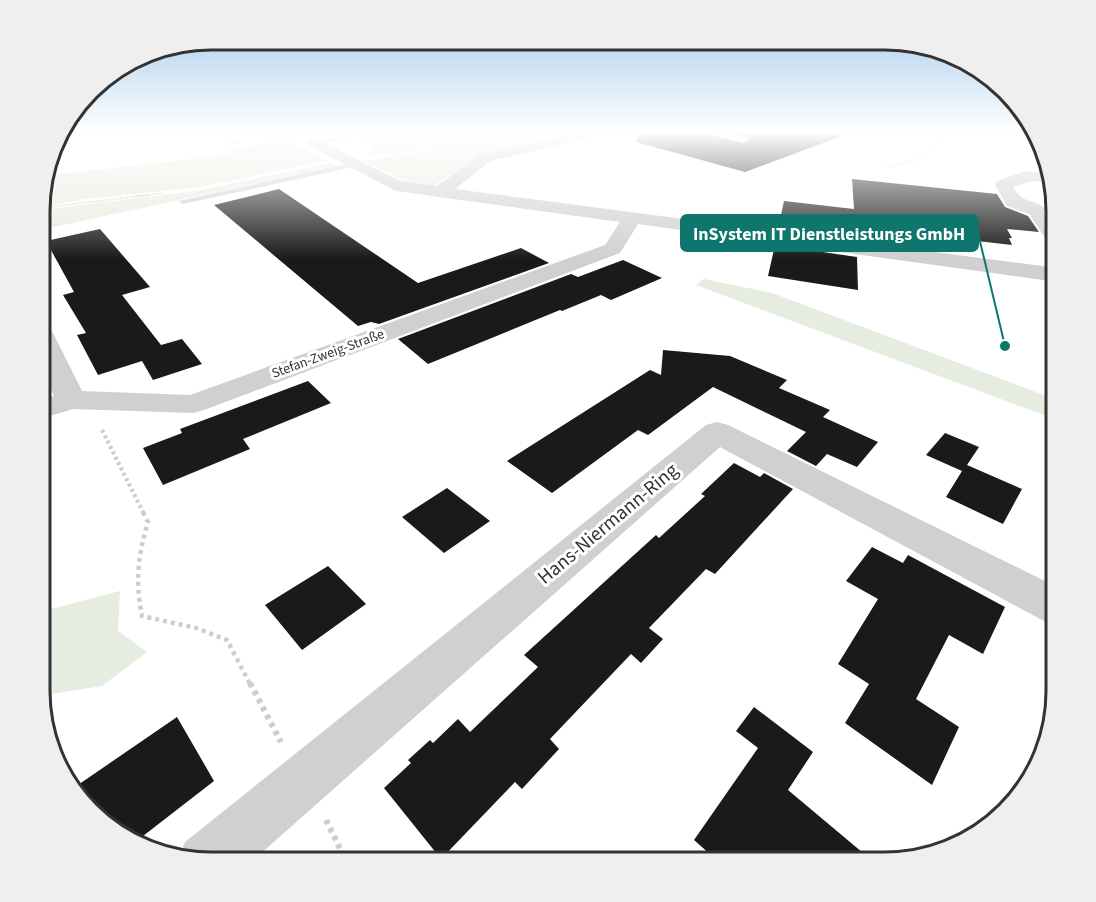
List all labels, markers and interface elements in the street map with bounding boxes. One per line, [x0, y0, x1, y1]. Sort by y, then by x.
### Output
callout: InSystem IT Dienstleistungs GmbH [681, 215, 978, 251]
text: InSystem IT Dienstleistungs GmbH [693, 222, 965, 247]
street label: Stefan-Zweig-Straße [269, 324, 387, 384]
street label: Hans-Niermann-Ring [532, 457, 684, 591]

